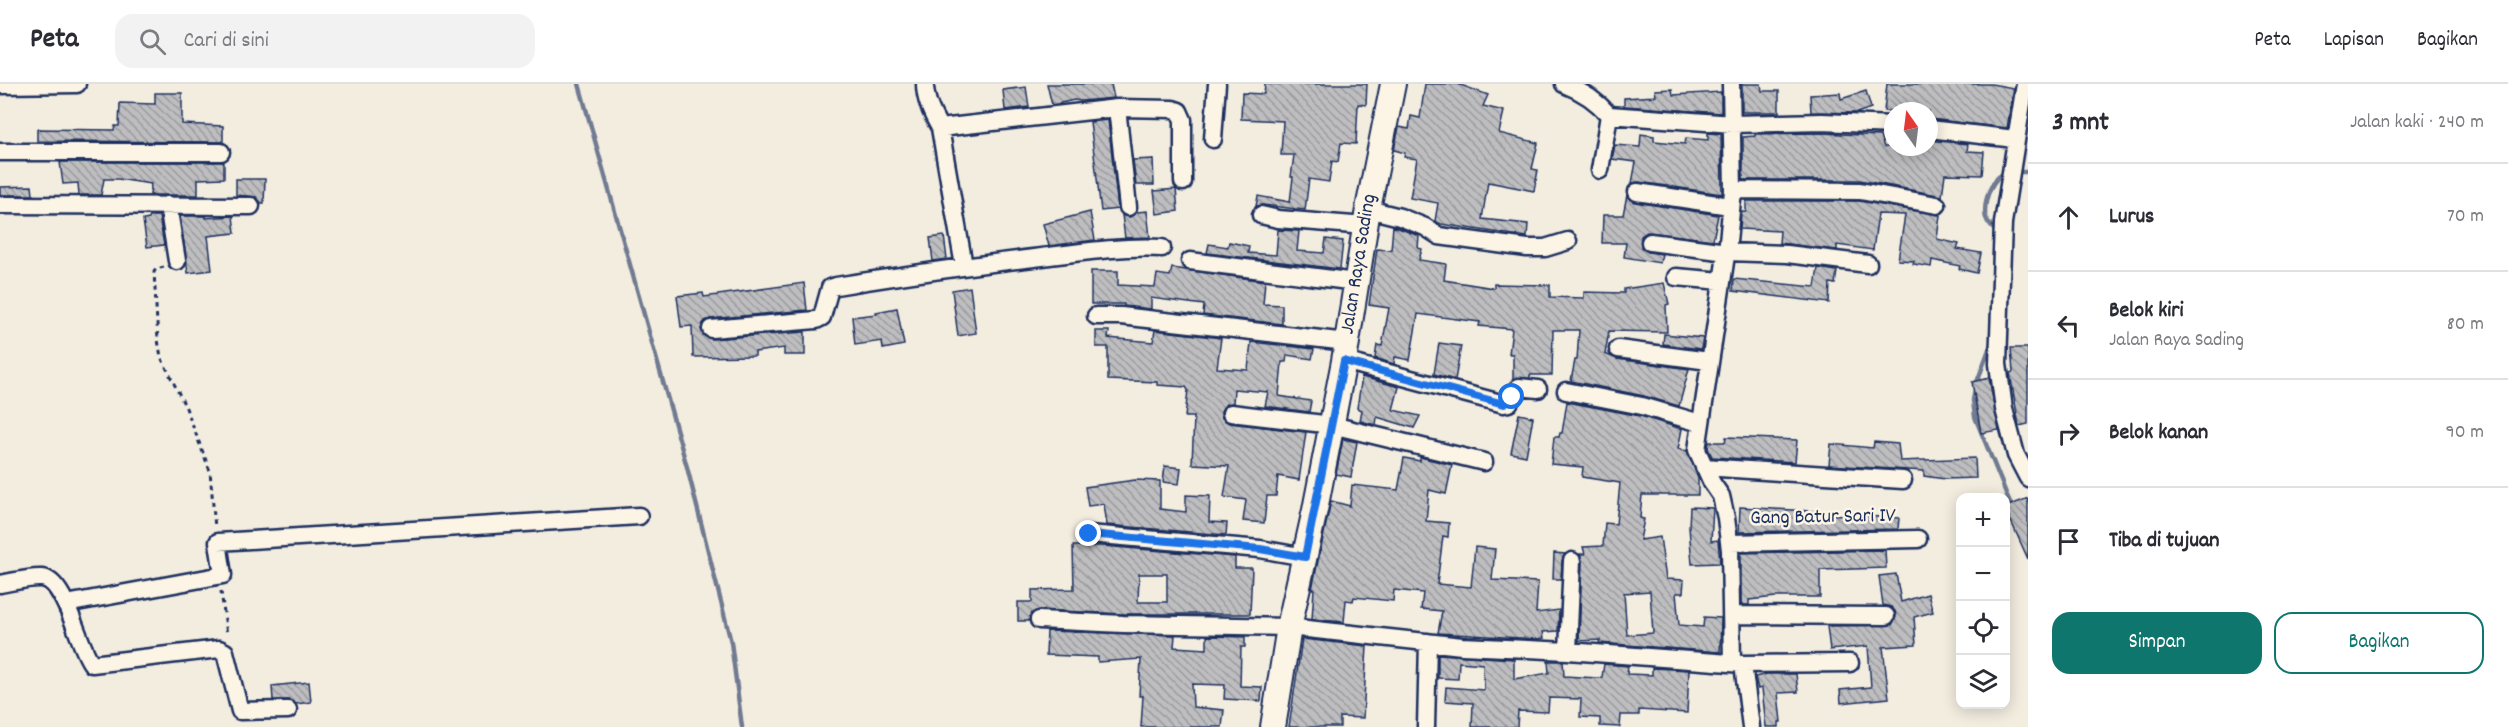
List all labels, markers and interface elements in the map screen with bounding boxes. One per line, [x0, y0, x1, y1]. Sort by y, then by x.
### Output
search box [115, 14, 535, 68]
text: Peta [30, 21, 79, 61]
icon: search [136, 25, 169, 58]
text: Cari di sini [184, 26, 269, 57]
text: Peta [2254, 26, 2291, 56]
text: Lapisan [2324, 26, 2384, 56]
text: Bagikan [2417, 26, 2478, 56]
north arrow [1884, 102, 1938, 156]
text: 3 mnt [2052, 105, 2109, 142]
text: Jalan kaki · 240 m [2350, 109, 2484, 137]
street label: Jalan Raya Sading [1333, 191, 1386, 337]
icon: ahead [2052, 201, 2085, 234]
text: Lurus [2109, 202, 2154, 233]
text: 70 m [2447, 203, 2484, 231]
text: Belok kiri [2109, 296, 2183, 327]
icon: left [2052, 309, 2085, 342]
text: 80 m [2447, 311, 2484, 339]
text: Jalan Raya Sading [2109, 327, 2244, 355]
route start [1498, 383, 1524, 409]
icon: right [2052, 417, 2085, 450]
text: Belok kanan [2109, 418, 2208, 449]
text: 90 m [2446, 419, 2484, 447]
map controls [1956, 493, 2010, 709]
button: + [1956, 493, 2010, 547]
street label: Gang Batur Sari IV [1750, 502, 1896, 534]
route end [1075, 520, 1101, 546]
icon: arrive [2052, 525, 2085, 558]
text: Tiba di tujuan [2109, 526, 2219, 557]
button: − [1956, 547, 2010, 601]
button: locate [1956, 601, 2010, 655]
button: Simpan [2052, 612, 2262, 674]
button: Bagikan [2274, 612, 2484, 674]
button: layers [1956, 655, 2010, 709]

